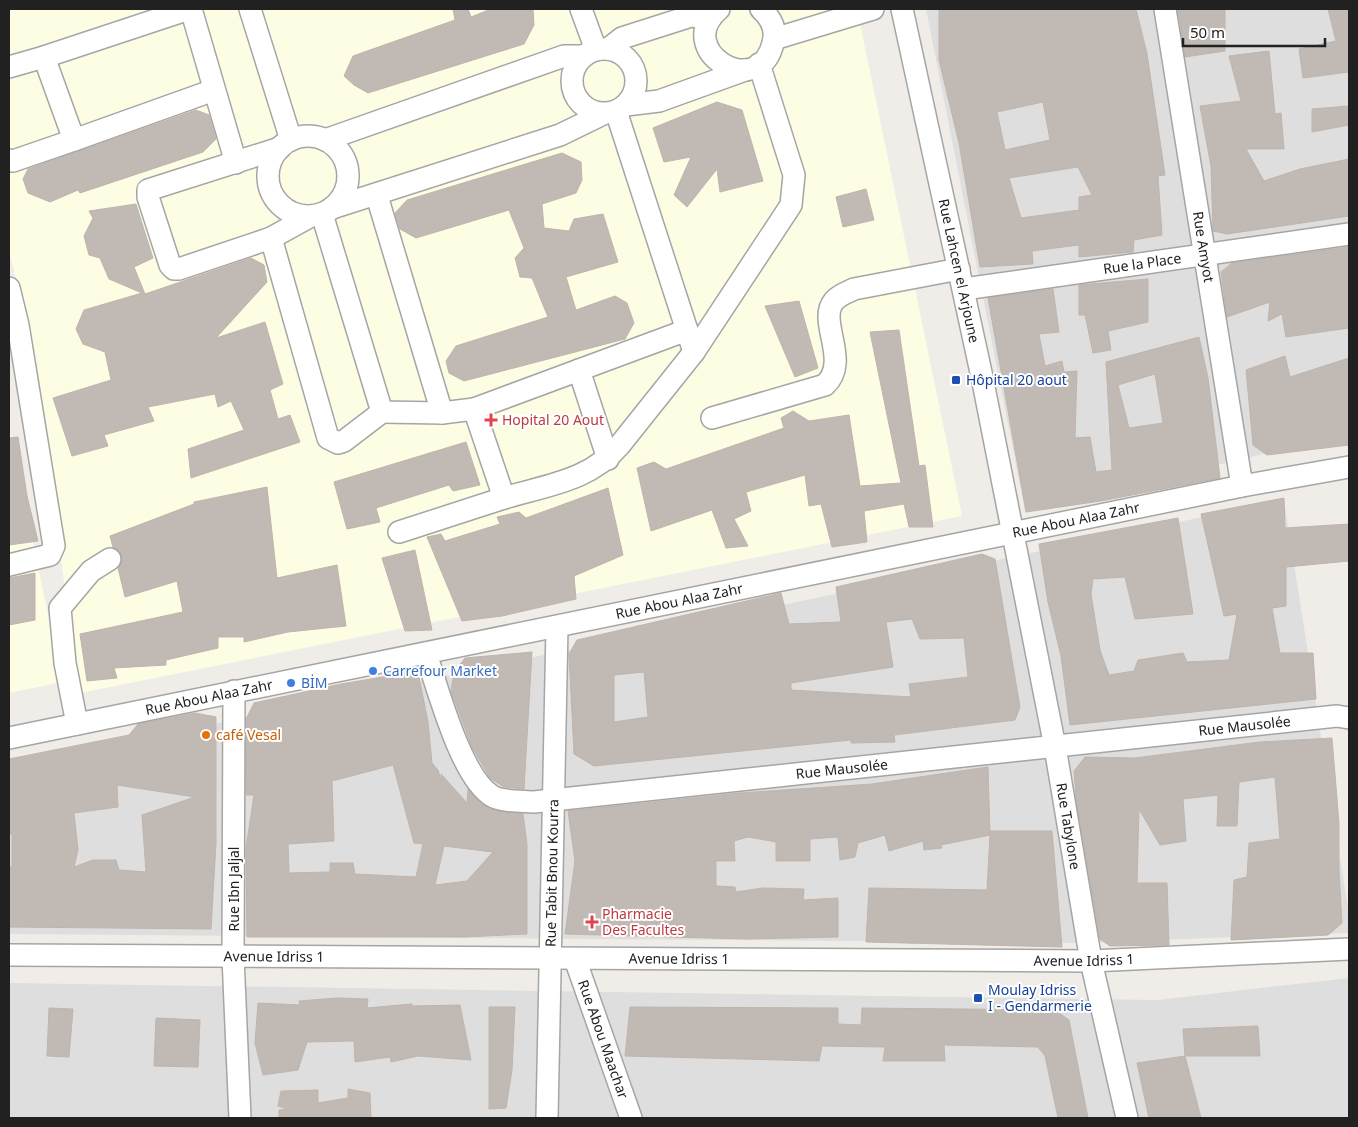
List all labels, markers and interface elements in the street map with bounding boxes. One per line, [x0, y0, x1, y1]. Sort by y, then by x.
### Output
scale bar [1183, 15, 1326, 47]
text: 50 m [1190, 22, 1225, 42]
street label: Rue Lahcen el Arjoune [935, 197, 984, 345]
street label: Rue Amyot [1189, 210, 1219, 284]
street label: Rue la Place [1102, 248, 1182, 278]
place label: Hôpital 20 aout [966, 370, 1067, 389]
marker: Hôpital 20 aout [950, 374, 962, 386]
place label: Hopital 20 Aout [502, 410, 604, 429]
marker: Hopital 20 Aout [484, 413, 498, 427]
street label: Rue Abou Alaa Zahr [1010, 497, 1141, 542]
street label: Rue Abou Alaa Zahr [614, 578, 745, 623]
place label: Carrefour Market [383, 661, 497, 680]
marker: Carrefour Market [367, 665, 379, 677]
place label: BİM [301, 673, 328, 692]
street label: Rue Abou Alaa Zahr [143, 674, 274, 719]
marker: BİM [285, 677, 297, 689]
street label: Rue Mausolée [1197, 711, 1292, 740]
place label: café Vesal [216, 725, 281, 744]
marker: café Vesal [200, 729, 212, 741]
street label: Rue Mausolée [795, 754, 889, 783]
street label: Rue Tabylone [1052, 781, 1085, 871]
street label: Rue Tabit Bnou Kourra [540, 799, 562, 947]
street label: Rue Ibn Jaljal [224, 847, 243, 931]
place label: Pharmacie Des Facultes [602, 904, 685, 939]
marker: Pharmacie Des Facultes [586, 916, 598, 928]
street label: Avenue Idriss 1 [224, 946, 324, 966]
street label: Avenue Idriss 1 [629, 948, 729, 968]
street label: Avenue Idriss 1 [1034, 949, 1135, 970]
street label: Rue Abou Maachar [574, 977, 633, 1101]
place label: Moulay Idriss I - Gendarmerie [988, 980, 1092, 1015]
marker: Moulay Idriss I - Gendarmerie [972, 992, 984, 1004]

